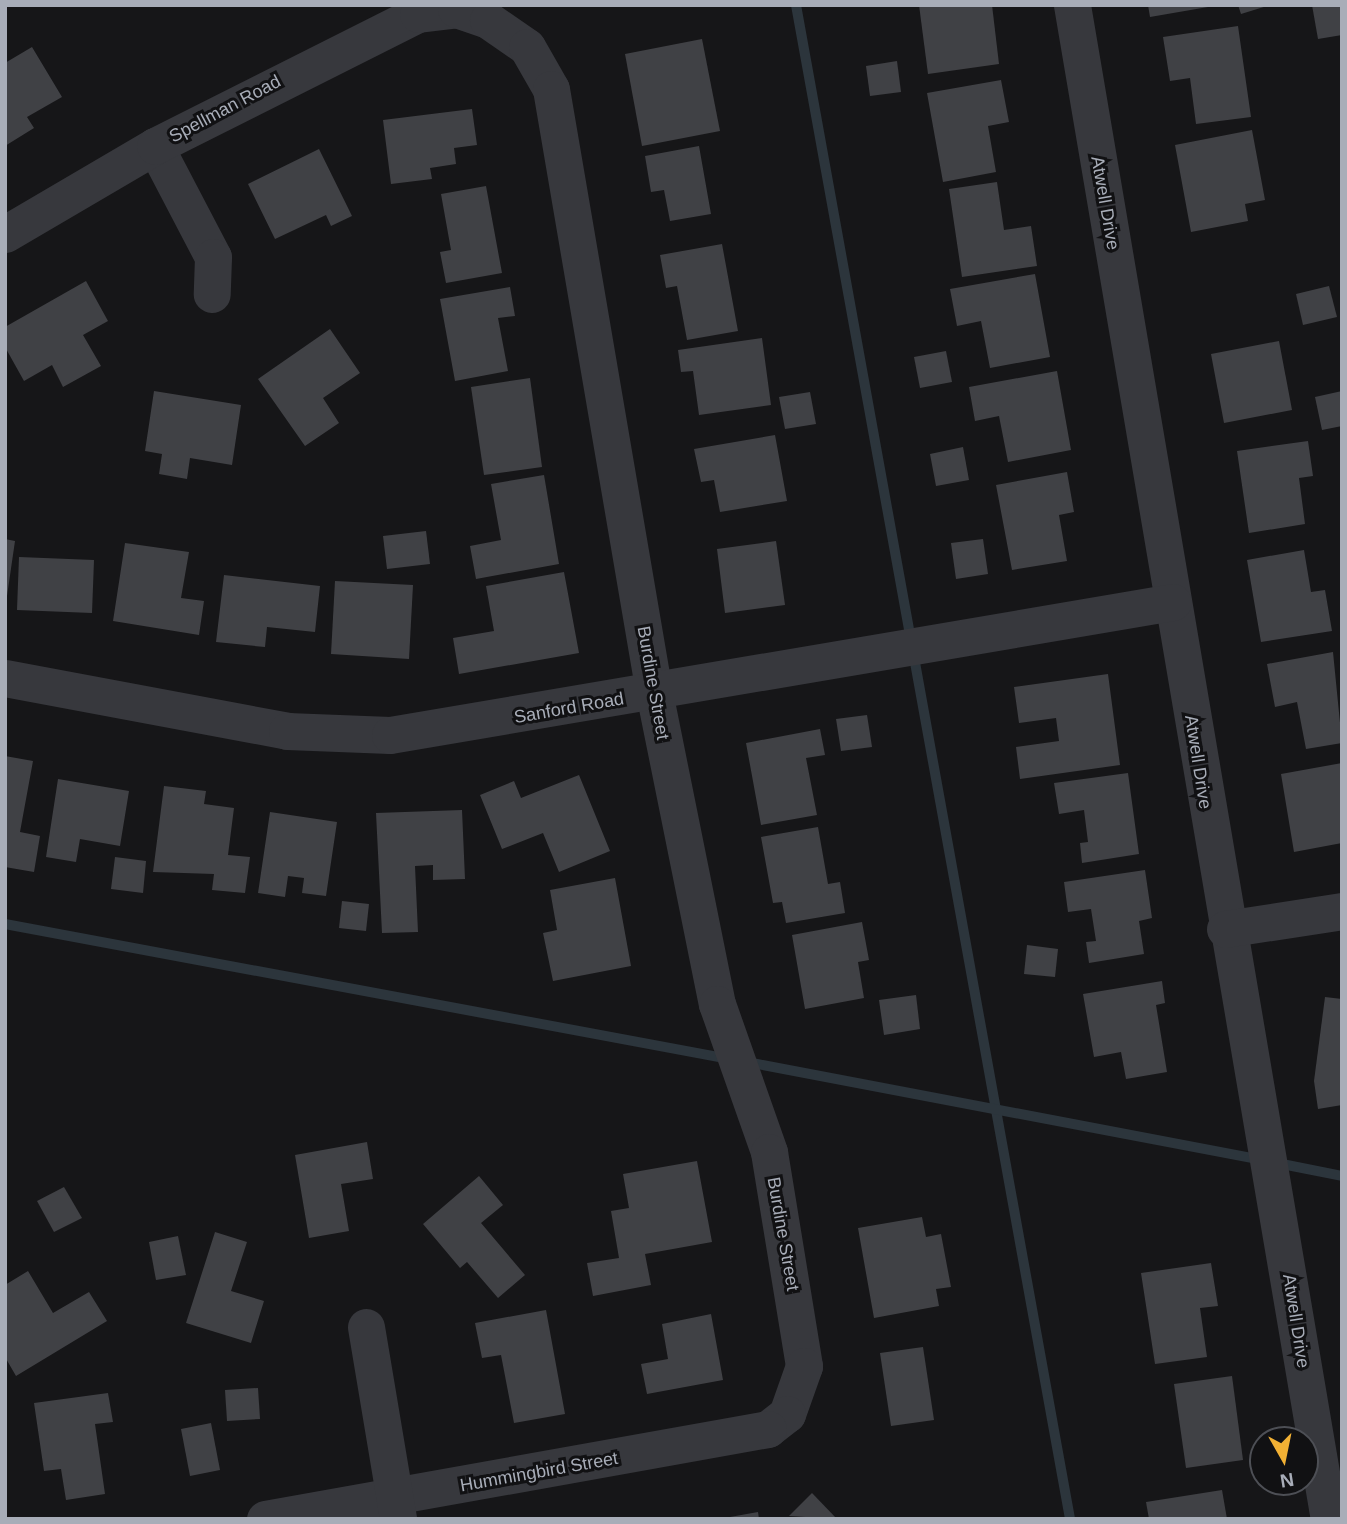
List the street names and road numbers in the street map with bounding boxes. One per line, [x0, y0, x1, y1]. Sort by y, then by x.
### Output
street label: Spellman Road [166, 71, 284, 147]
street label: Atwell Drive [1086, 154, 1124, 252]
street label: Burdine Street [632, 624, 674, 742]
street label: Sanford Road [512, 688, 626, 728]
street label: Atwell Drive [1180, 713, 1216, 811]
street label: Burdine Street [762, 1175, 804, 1293]
street label: Atwell Drive [1278, 1272, 1314, 1370]
street label: Hummingbird Street [458, 1447, 620, 1497]

